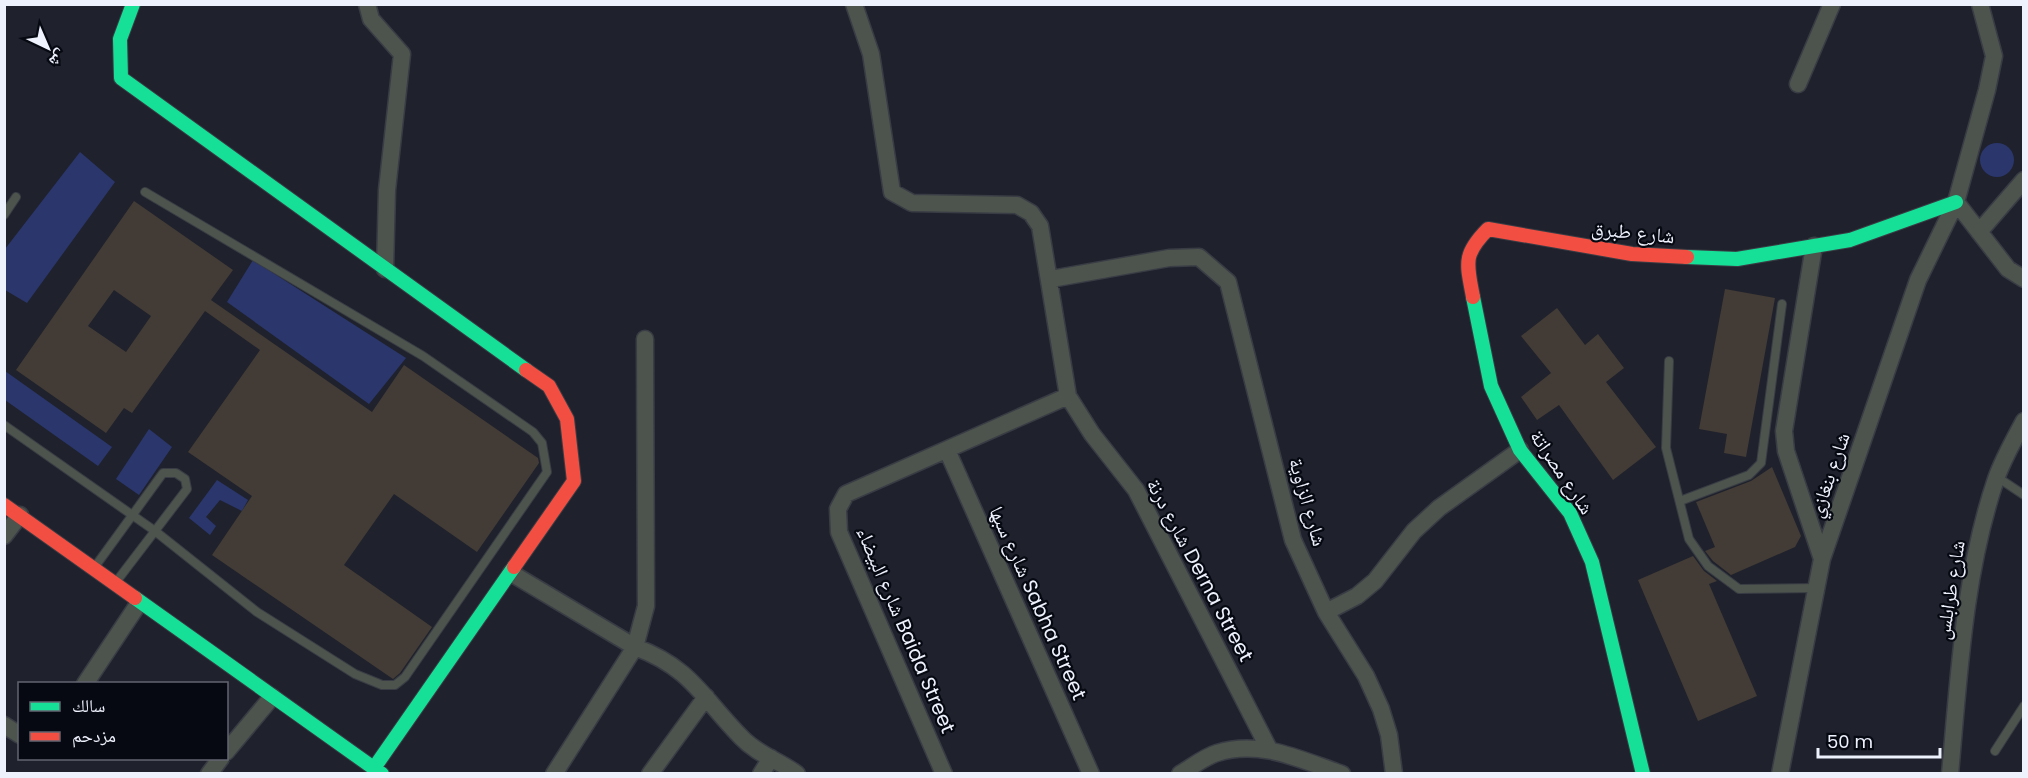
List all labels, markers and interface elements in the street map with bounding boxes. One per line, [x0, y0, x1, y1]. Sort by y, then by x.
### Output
north arrow [18, 18, 78, 78]
text: ش [44, 44, 72, 73]
street label: شارع طبرق [1590, 214, 1676, 250]
street label: شارع مصراتة [1523, 424, 1601, 520]
street label: شارع بنغازي [1801, 429, 1859, 522]
street label: شارع الزاوية [1282, 455, 1334, 549]
street label: شارع درنة Derna Street [1140, 474, 1260, 666]
street label: شارع سبها Sabha Street [983, 502, 1093, 704]
street label: شارع البيضاء Baida Street [850, 522, 962, 738]
street label: شارع طرابلس [1928, 538, 1972, 642]
legend [18, 682, 228, 760]
text: سالك [72, 693, 105, 718]
scale bar [1818, 721, 1940, 759]
text: مزدحم [72, 723, 116, 748]
text: 50 m [1827, 729, 1873, 754]

